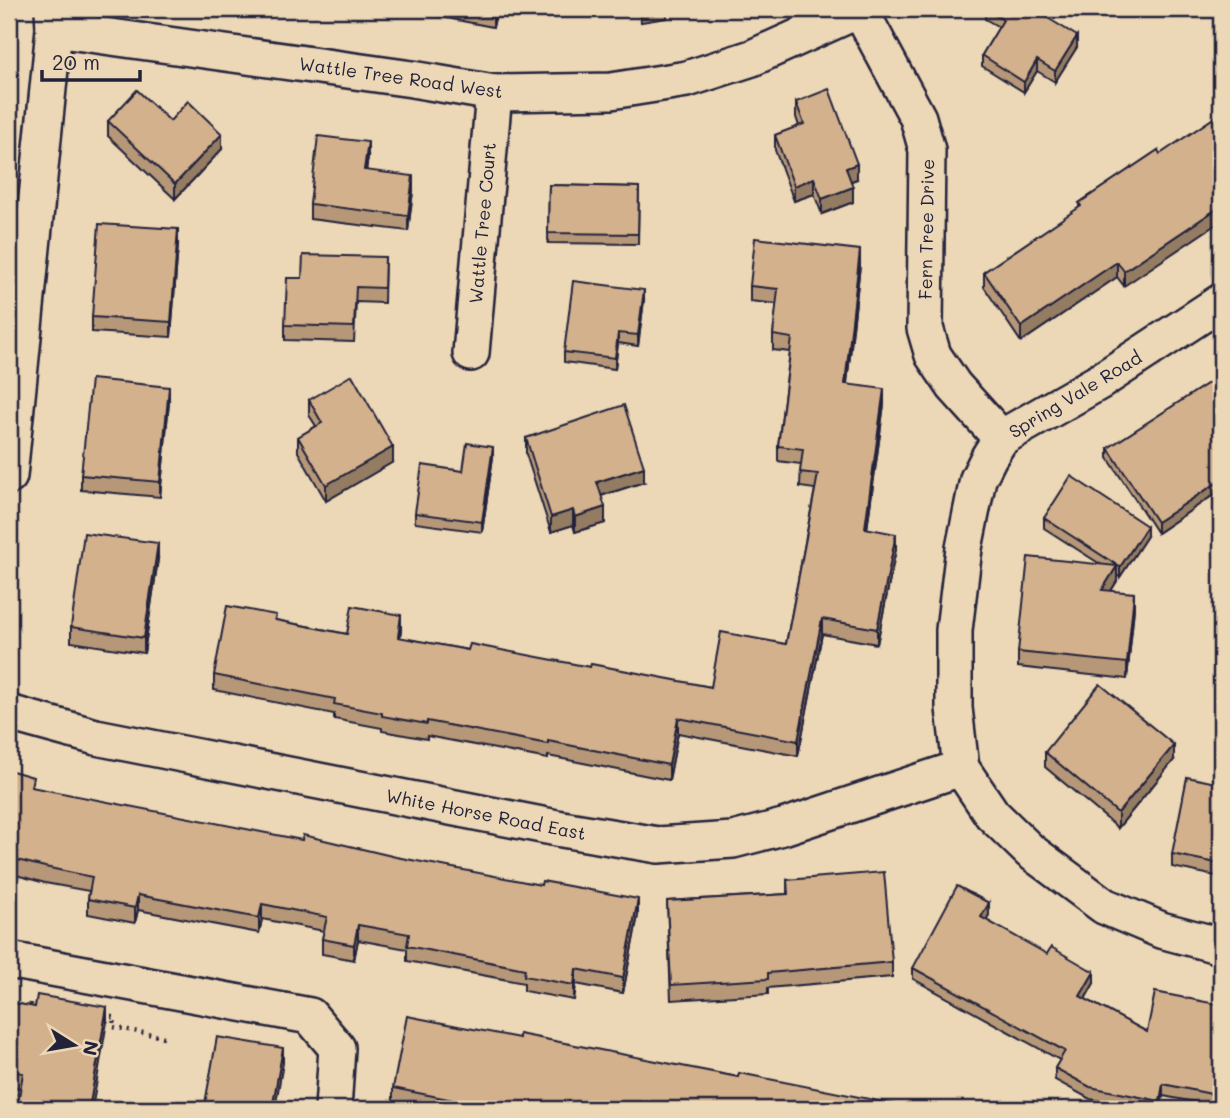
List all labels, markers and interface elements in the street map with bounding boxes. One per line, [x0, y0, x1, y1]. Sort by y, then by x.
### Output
scale bar [42, 38, 140, 82]
text: 20 m [52, 48, 100, 75]
street label: Wattle Tree Road West [298, 51, 504, 103]
street label: Wattle Tree Court [463, 141, 501, 305]
street label: Fern Tree Drive [913, 158, 939, 300]
street label: Spring Vale Road [1004, 345, 1146, 443]
street label: White Horse Road East [384, 783, 588, 845]
north arrow [38, 1010, 108, 1080]
text: N [78, 1039, 105, 1058]

